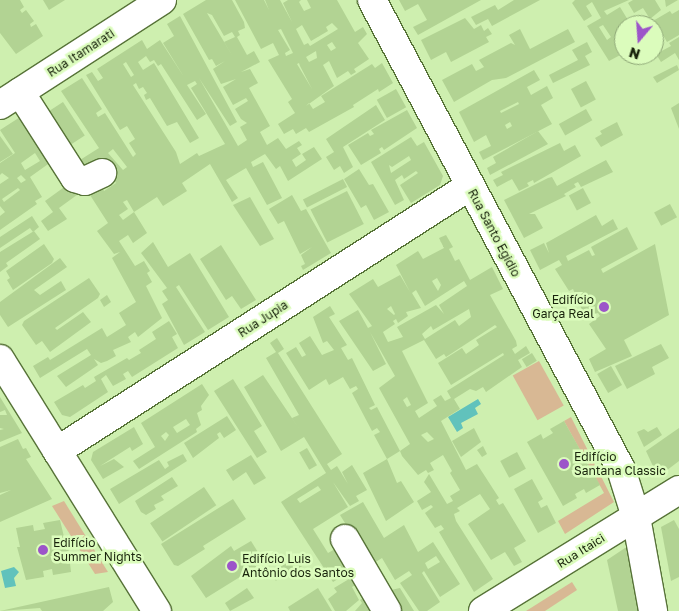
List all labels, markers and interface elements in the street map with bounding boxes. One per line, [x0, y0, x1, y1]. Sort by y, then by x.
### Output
north arrow [614, 15, 664, 65]
street label: Rua Itamarati [45, 26, 117, 80]
text: N [627, 44, 642, 64]
street label: Rua Santo Egidio [465, 187, 523, 279]
place label: Edifício Garça Real [532, 293, 594, 321]
street label: Rua Jupia [235, 298, 291, 340]
marker: Edifício Garça Real [598, 301, 610, 313]
place label: Edifício Santana Classic [574, 450, 666, 478]
marker: Edifício Santana Classic [558, 458, 570, 470]
street label: Rua Itaici [555, 531, 607, 571]
place label: Edifício Summer Nights [53, 536, 142, 564]
marker: Edifício Summer Nights [37, 544, 49, 556]
place label: Edifício Luis Antônio dos Santos [242, 552, 354, 580]
marker: Edifício Luis Antônio dos Santos [226, 560, 238, 572]

